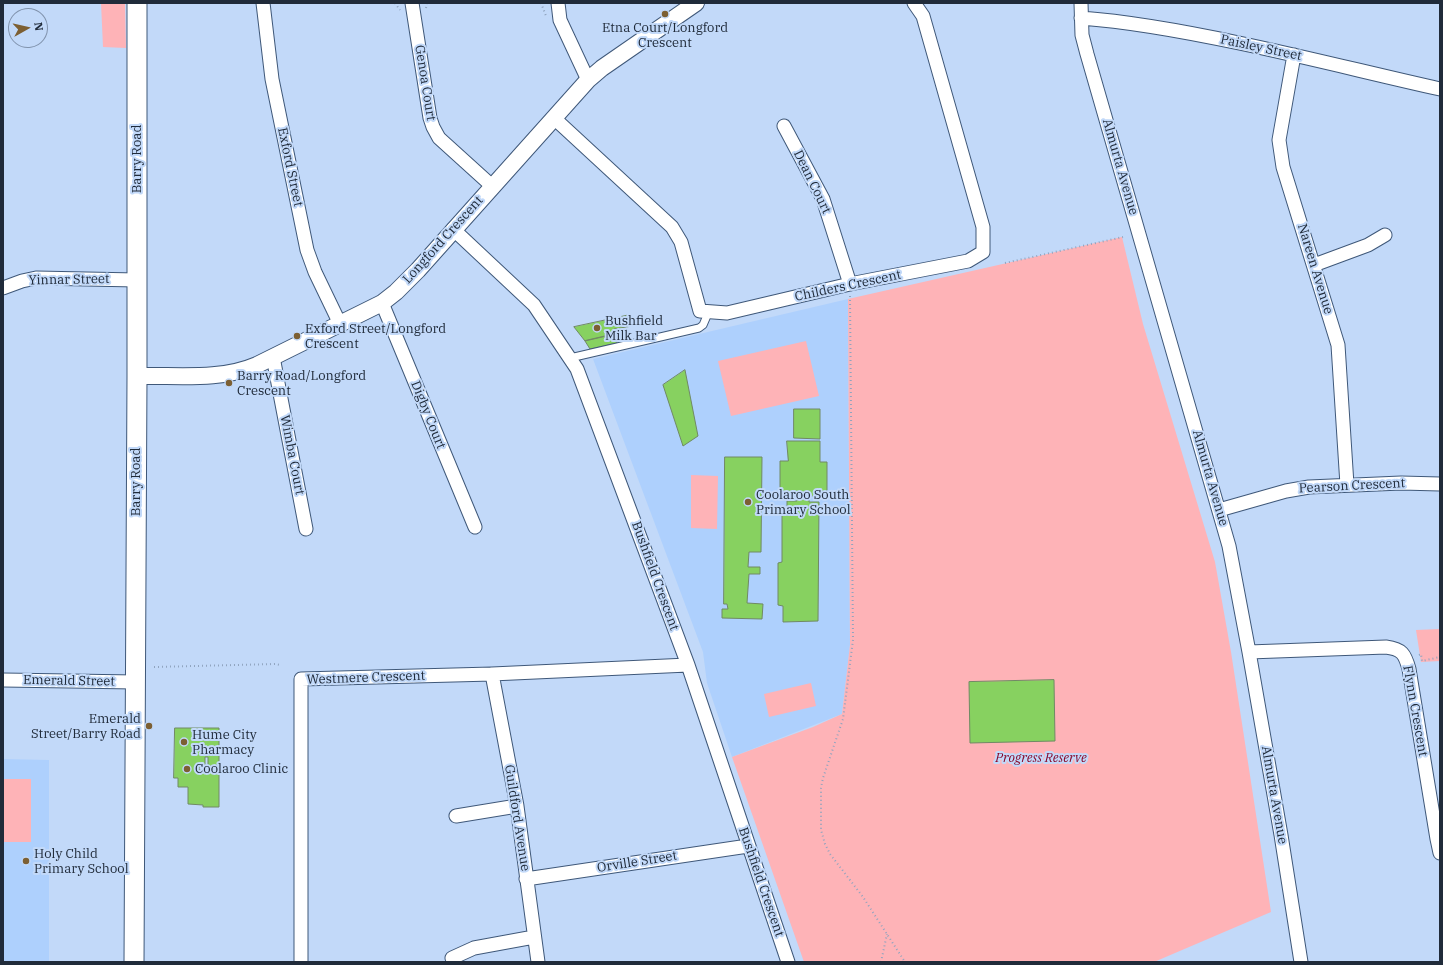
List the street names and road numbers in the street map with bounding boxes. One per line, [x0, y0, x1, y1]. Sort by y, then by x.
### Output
street label: Paisley Street [1219, 32, 1303, 64]
street label: Genoa Court [411, 44, 439, 122]
street label: Almurta Avenue [1099, 117, 1141, 217]
street label: Barry Road [129, 125, 145, 193]
street label: Exford Street [274, 126, 306, 208]
street label: Dean Court [790, 148, 834, 216]
street label: Longford Crescent [400, 193, 486, 287]
street label: Nareen Avenue [1294, 222, 1336, 316]
street label: Childers Crescent [793, 267, 903, 305]
street label: Yinnar Street [28, 271, 110, 289]
street label: Digby Court [407, 379, 449, 451]
street label: Wimba Court [277, 414, 307, 496]
street label: Almurta Avenue [1189, 428, 1231, 528]
street label: Barry Road [128, 448, 144, 516]
street label: Pearson Crescent [1298, 475, 1406, 497]
street label: Bushfield Crescent [628, 519, 682, 633]
street label: Flynn Crescent [1399, 664, 1431, 758]
street label: Westmere Crescent [306, 668, 426, 688]
street label: Emerald Street [23, 672, 115, 690]
street label: Almurta Avenue [1258, 745, 1290, 845]
street label: Guildford Avenue [501, 764, 533, 872]
street label: Bushfield Crescent [735, 825, 787, 939]
street label: Orville Street [596, 848, 678, 876]

